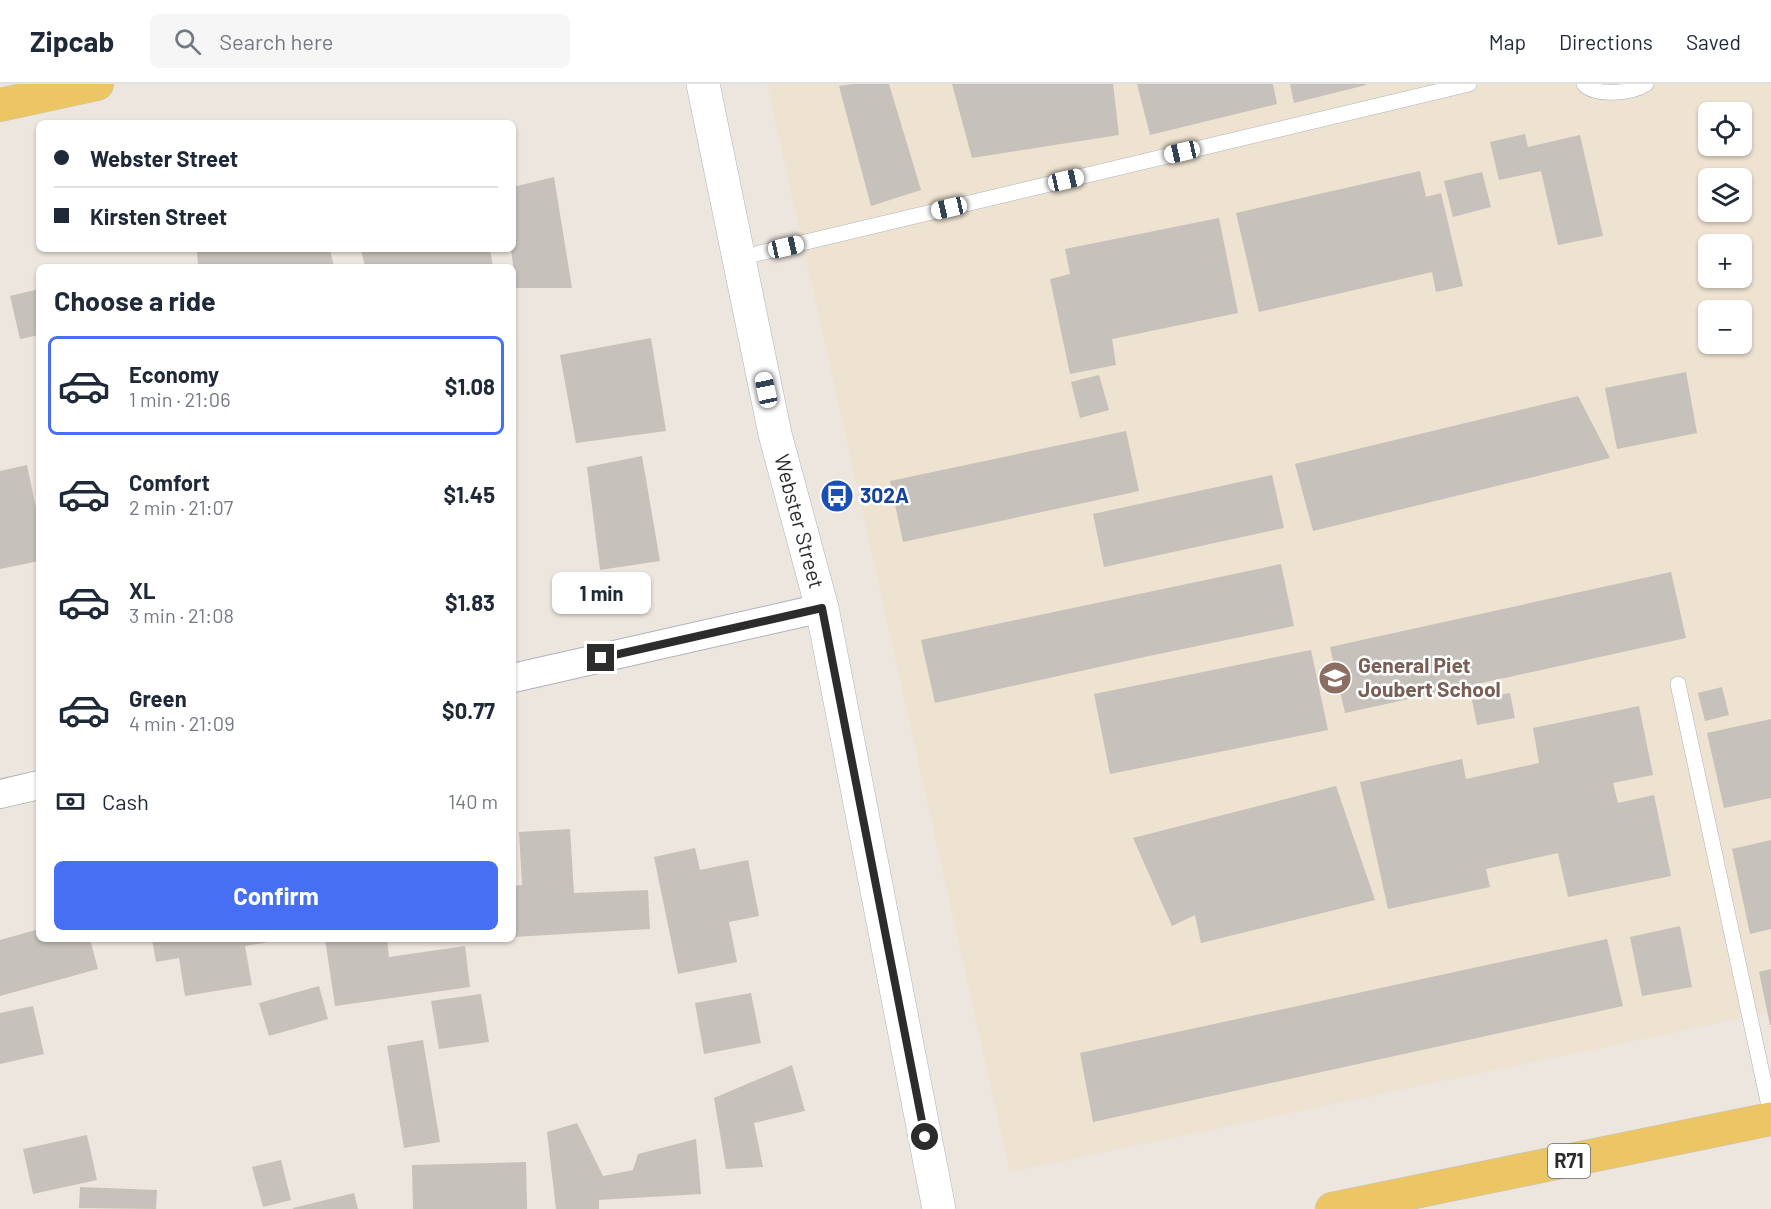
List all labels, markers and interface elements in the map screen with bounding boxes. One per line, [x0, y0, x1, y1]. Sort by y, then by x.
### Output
search box [150, 14, 570, 68]
text: Zipcab [30, 24, 114, 58]
icon: search [171, 25, 204, 58]
text: Search here [219, 28, 334, 54]
text: Map [1489, 29, 1526, 54]
text: Directions [1559, 29, 1653, 54]
text: Saved [1686, 29, 1741, 54]
map controls [1698, 102, 1752, 354]
button: locate [1698, 102, 1752, 156]
car [1162, 139, 1202, 165]
text: Webster Street [90, 145, 238, 171]
car [1046, 167, 1086, 193]
button: layers [1698, 168, 1752, 222]
car [929, 195, 969, 221]
text: Kirsten Street [90, 203, 227, 229]
car [766, 234, 806, 260]
button: + [1698, 234, 1752, 288]
text: Choose a ride [54, 284, 216, 316]
button: − [1698, 300, 1752, 354]
icon: car [57, 359, 111, 413]
text: Economy [129, 361, 219, 387]
car [753, 371, 779, 409]
text: $1.08 [445, 373, 495, 399]
text: 1 min · 21:06 [129, 387, 230, 411]
street label: Webster Street [770, 451, 830, 591]
icon: car [57, 467, 111, 521]
text: Comfort [129, 469, 210, 495]
bus stop icon: 302A [819, 478, 855, 514]
text: $1.45 [444, 481, 495, 507]
place label: 302A [860, 482, 909, 507]
text: 2 min · 21:07 [129, 495, 233, 519]
callout: 1 min [552, 571, 650, 613]
icon: car [57, 575, 111, 629]
text: XL [129, 577, 155, 603]
text: 1 min [580, 581, 623, 605]
text: $1.83 [445, 589, 495, 615]
text: 3 min · 21:08 [129, 603, 234, 627]
route end [587, 644, 614, 671]
place label: General Piet Joubert School [1358, 652, 1501, 701]
school or university icon: General Piet Joubert School [1317, 660, 1353, 696]
icon: car [57, 683, 111, 737]
text: Green [129, 685, 187, 711]
text: $0.77 [442, 697, 495, 723]
text: 4 min · 21:09 [129, 711, 235, 735]
icon: cash [54, 785, 87, 818]
text: Cash [102, 788, 149, 814]
text: 140 m [448, 789, 498, 813]
button: Confirm [54, 861, 498, 930]
route start [911, 1123, 938, 1150]
road number: R71 [1548, 1144, 1590, 1178]

